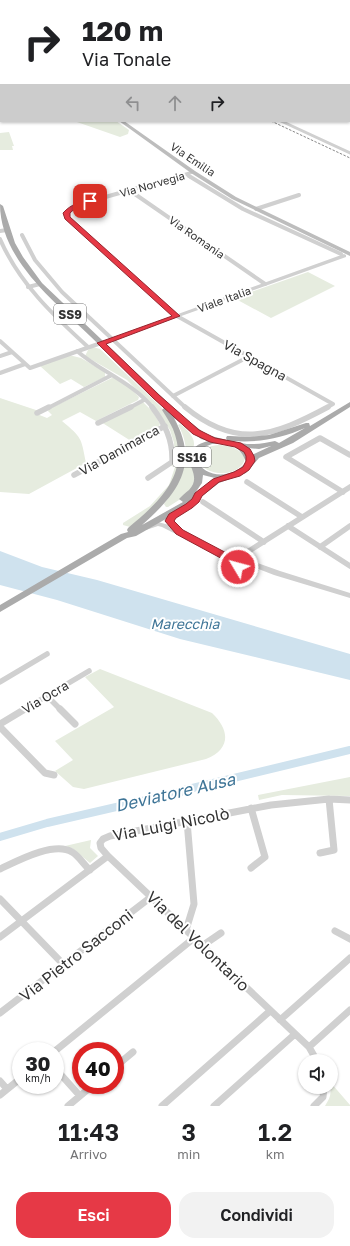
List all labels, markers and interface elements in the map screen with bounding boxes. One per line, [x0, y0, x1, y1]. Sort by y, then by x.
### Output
text: 120 m [82, 14, 163, 47]
icon: right [16, 16, 68, 68]
text: Via Tonale [82, 48, 171, 70]
icon: left [122, 92, 144, 114]
icon: ahead [164, 92, 186, 114]
icon: right [206, 92, 228, 114]
street label: Via Emilia [168, 139, 218, 179]
street label: Via Norvegia [118, 169, 186, 199]
pin [73, 184, 107, 218]
icon: arrive [79, 190, 101, 212]
street label: Via Romania [167, 213, 227, 261]
street label: Viale Italia [196, 283, 252, 315]
road number: SS9 [54, 304, 86, 324]
street label: Via Spagna [221, 336, 289, 384]
street label: Via Danimarca [76, 421, 162, 479]
road number: SS16 [173, 447, 211, 467]
position arrow [217, 546, 259, 588]
water label: Marecchia [151, 615, 221, 632]
street label: Via Ocra [19, 677, 71, 717]
water label: Deviatore Ausa [113, 768, 238, 816]
street label: Via Luigi Nicolò [111, 803, 231, 845]
street label: Via del Volontario [142, 887, 254, 995]
street label: Via Pietro Sacconi [15, 904, 137, 1006]
speed limit sign: 40 [72, 1042, 124, 1094]
text: 30 [25, 1051, 51, 1075]
map controls [298, 1054, 338, 1094]
button: sound [298, 1054, 338, 1094]
text: km/h [25, 1072, 51, 1084]
text: 11:43 [58, 1117, 119, 1146]
text: 3 [181, 1117, 196, 1146]
text: 1.2 [258, 1117, 292, 1146]
text: Arrivo [70, 1146, 107, 1162]
text: min [177, 1146, 200, 1162]
text: km [266, 1146, 284, 1162]
button: Esci [16, 1192, 171, 1238]
button: Condividi [179, 1192, 334, 1238]

